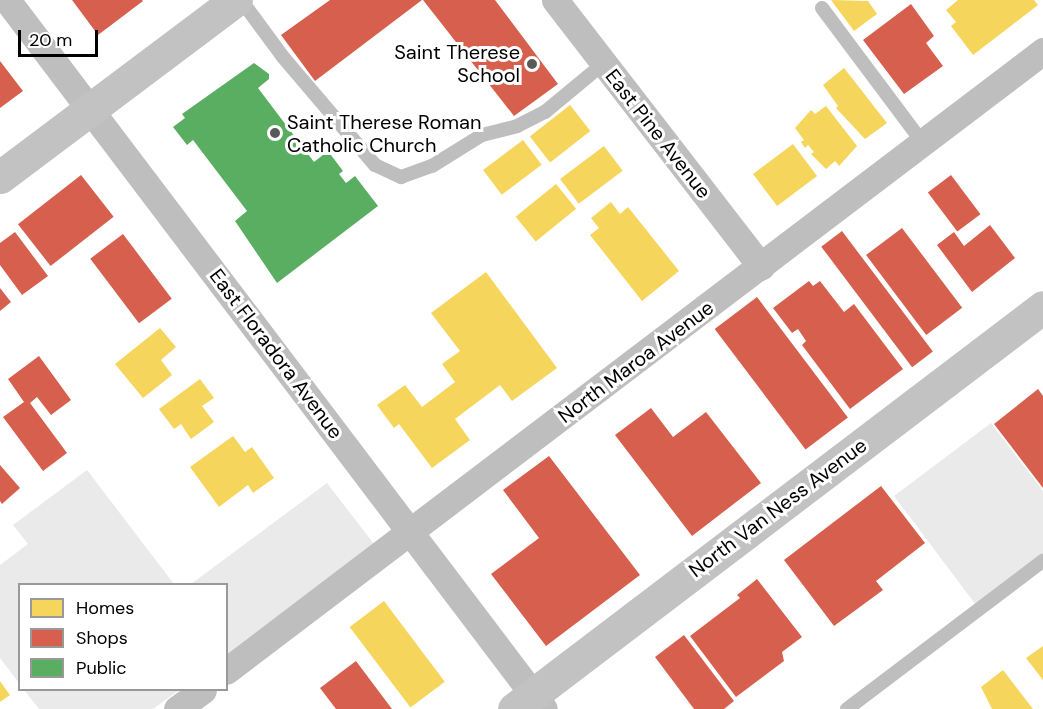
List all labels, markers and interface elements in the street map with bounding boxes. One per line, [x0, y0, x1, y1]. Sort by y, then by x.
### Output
scale bar [21, 18, 100, 56]
text: 20 m [29, 28, 72, 52]
place label: Saint Therese School [394, 40, 520, 87]
marker: Saint Therese School [525, 57, 539, 71]
street label: East Pine Avenue [600, 65, 716, 203]
place label: Saint Therese Roman Catholic Church [287, 110, 481, 157]
marker: Saint Therese Roman Catholic Church [268, 126, 282, 140]
street label: East Floradora Avenue [204, 264, 348, 444]
street label: North Maroa Avenue [554, 296, 718, 428]
street label: North Van Ness Avenue [684, 433, 872, 583]
legend [18, 583, 228, 691]
text: Homes [76, 596, 134, 620]
text: Shops [76, 626, 128, 650]
text: Public [76, 656, 127, 680]

